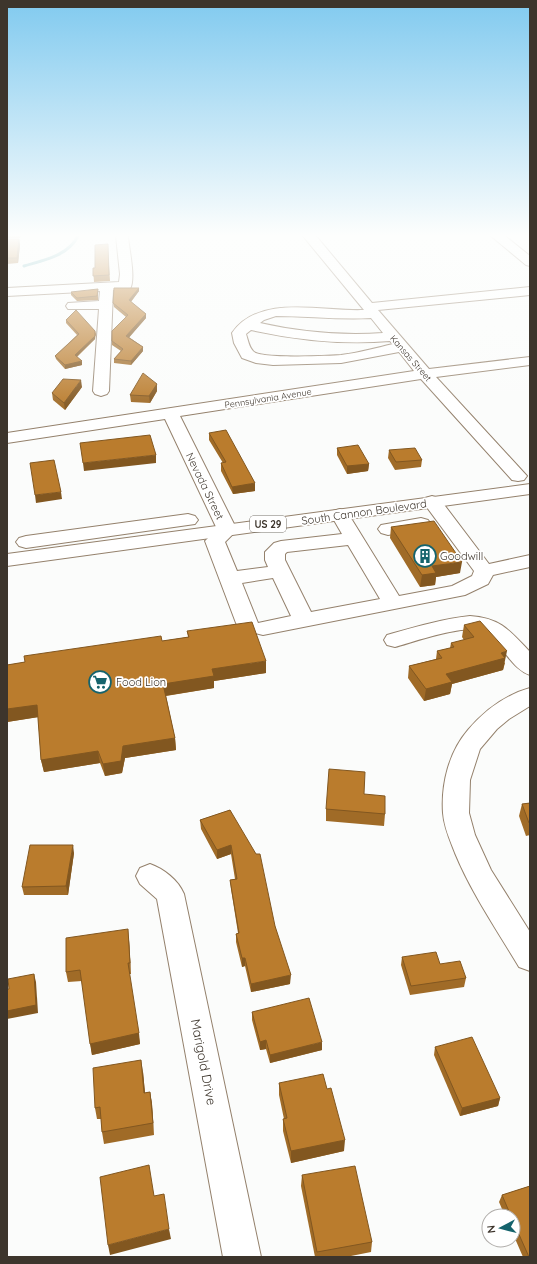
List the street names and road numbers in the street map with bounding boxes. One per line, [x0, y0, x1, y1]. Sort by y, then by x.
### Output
street label: Kansas Street [388, 333, 434, 383]
street label: Pennsylvania Avenue [224, 386, 312, 410]
street label: Nevada Street [183, 450, 227, 522]
street label: South Cannon Boulevard [300, 496, 428, 528]
road number: US 29 [250, 516, 286, 532]
street label: Marigold Drive [188, 1017, 220, 1107]

